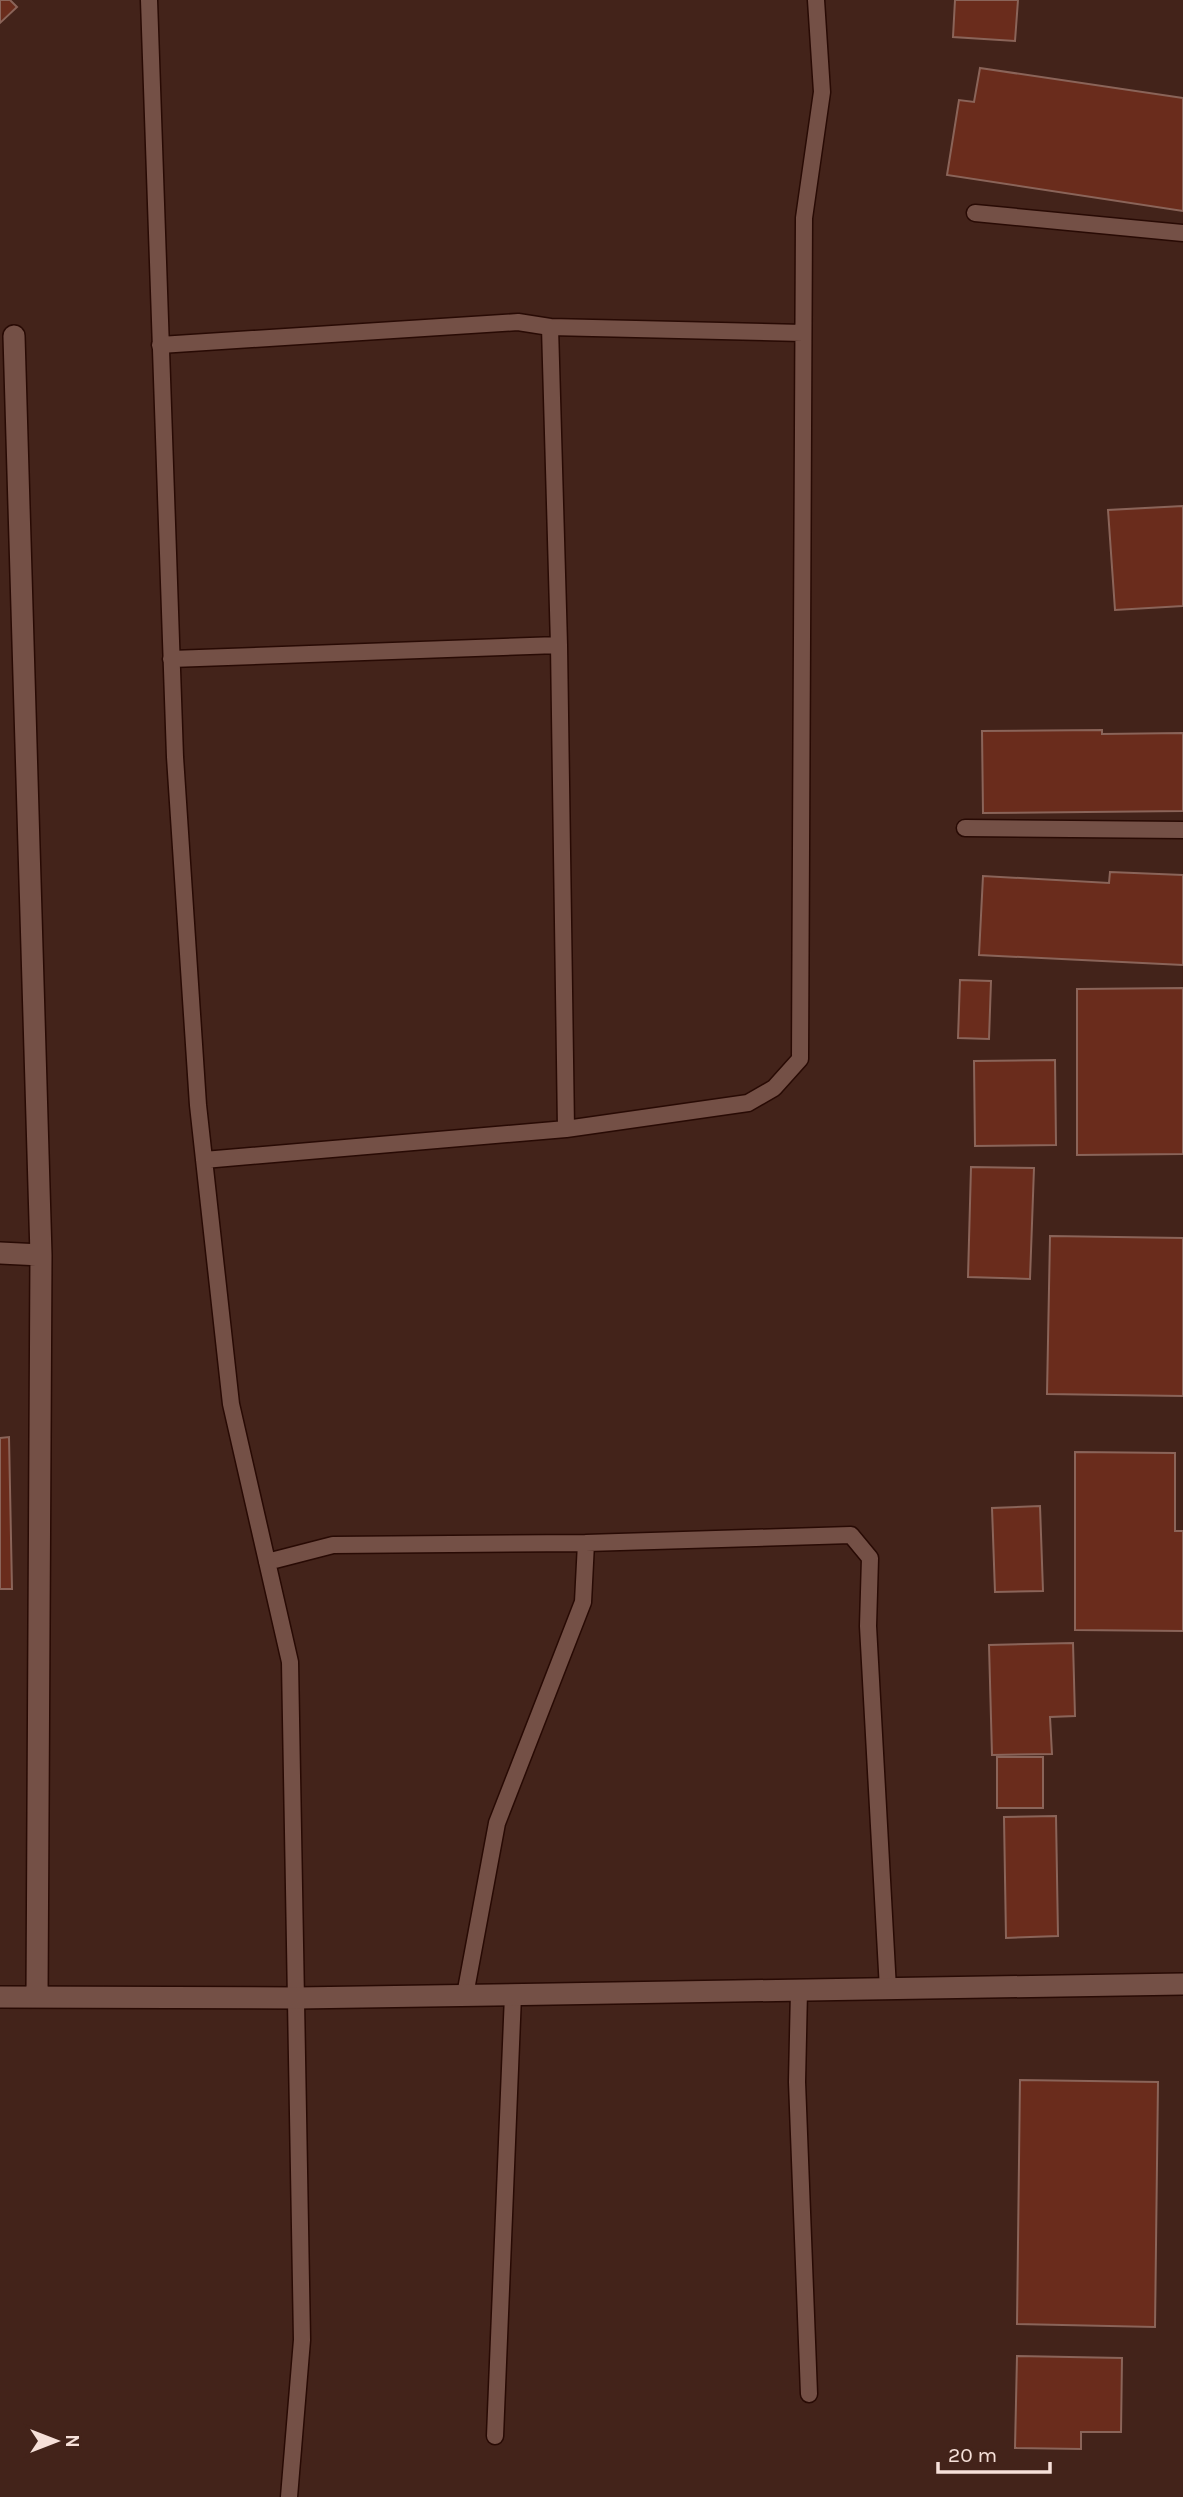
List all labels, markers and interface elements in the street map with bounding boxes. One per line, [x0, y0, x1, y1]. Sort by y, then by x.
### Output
north arrow [21, 2406, 91, 2476]
scale bar [938, 2430, 1050, 2474]
text: N [61, 2434, 83, 2448]
text: 20 m [948, 2443, 997, 2467]

